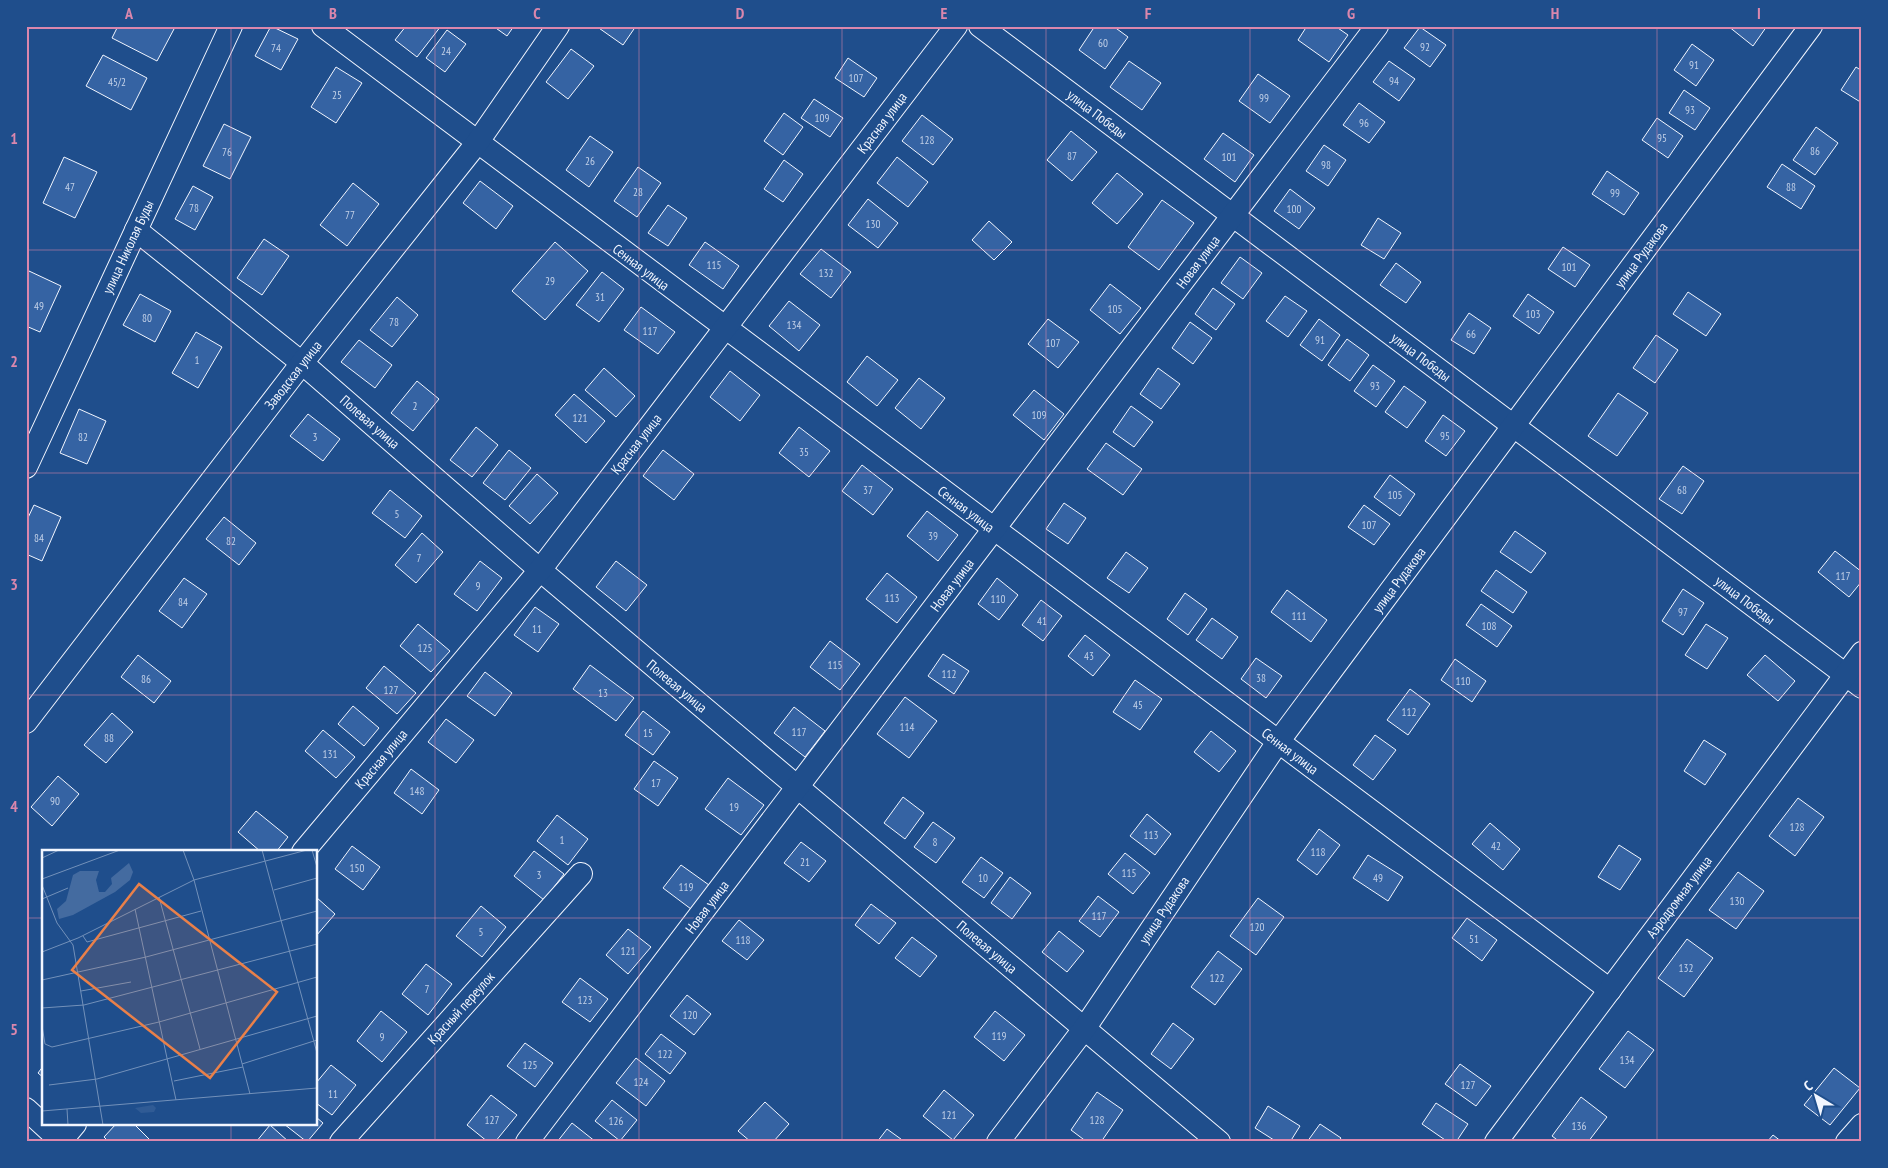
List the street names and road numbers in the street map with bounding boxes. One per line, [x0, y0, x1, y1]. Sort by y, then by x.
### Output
street label: улица Победы [1063, 86, 1131, 142]
street label: Красная улица [853, 89, 911, 157]
street label: улица Николая Буды [98, 197, 158, 297]
street label: улица Рудакова [1611, 219, 1671, 291]
street label: Новая улица [1172, 232, 1224, 292]
street label: Сенная улица [609, 240, 673, 294]
street label: улица Победы [1387, 329, 1455, 385]
street label: Заводская улица [260, 337, 326, 413]
street label: Полевая улица [336, 391, 404, 453]
street label: Красная улица [607, 410, 665, 478]
street label: Сенная улица [934, 482, 998, 536]
street label: улица Рудакова [1369, 544, 1429, 616]
street label: Новая улица [926, 555, 978, 615]
street label: улица Победы [1711, 572, 1779, 628]
street label: Полевая улица [643, 656, 711, 716]
street label: Сенная улица [1258, 724, 1322, 778]
street label: Красная улица [351, 726, 411, 792]
street label: Аэродромная улица [1642, 852, 1716, 942]
street label: улица Рудакова [1135, 873, 1193, 947]
street label: Новая улица [681, 877, 733, 937]
street label: Полевая улица [953, 917, 1021, 977]
street label: Красный переулок [424, 967, 499, 1048]

